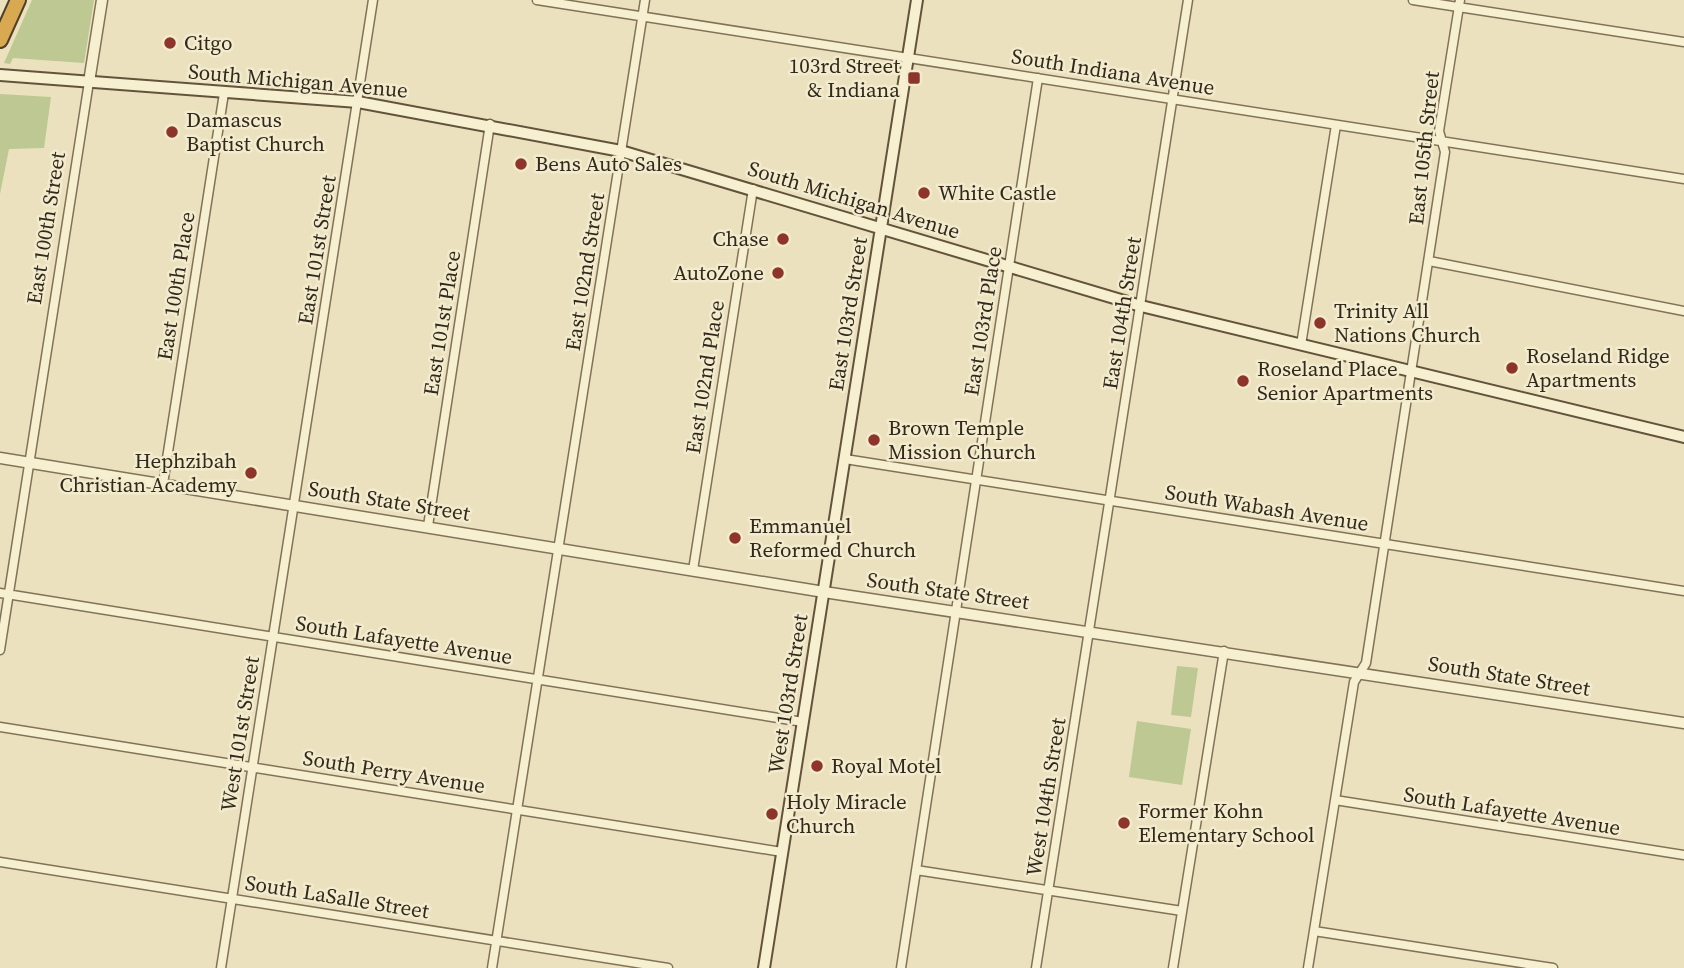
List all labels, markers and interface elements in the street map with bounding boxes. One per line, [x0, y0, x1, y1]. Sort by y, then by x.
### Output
place label: Citgo [184, 28, 233, 57]
marker: Citgo [162, 35, 178, 51]
street label: South Indiana Avenue [1009, 41, 1217, 102]
place label: 103rd Street & Indiana [789, 51, 900, 104]
street label: South Michigan Avenue [187, 56, 409, 105]
marker: 103rd Street & Indiana [906, 70, 922, 86]
street label: East 105th Street [1401, 70, 1446, 226]
place label: Damascus Baptist Church [186, 105, 325, 158]
marker: Damascus Baptist Church [164, 124, 180, 140]
street label: East 100th Street [19, 149, 72, 306]
place label: Bens Auto Sales [535, 149, 682, 178]
street label: South Michigan Avenue [745, 153, 964, 246]
marker: Bens Auto Sales [513, 156, 529, 172]
street label: East 101st Street [290, 173, 343, 327]
place label: White Castle [938, 178, 1056, 207]
marker: White Castle [916, 185, 932, 201]
street label: East 102nd Street [558, 191, 611, 353]
street label: East 100th Place [149, 210, 202, 362]
place label: Chase [713, 224, 769, 253]
marker: Chase [775, 231, 791, 247]
street label: East 104th Street [1095, 234, 1148, 391]
street label: East 103rd Street [821, 235, 874, 393]
street label: East 103rd Place [956, 244, 1009, 398]
street label: East 101st Place [416, 248, 467, 398]
place label: AutoZone [673, 258, 764, 287]
marker: AutoZone [770, 265, 786, 281]
place label: Trinity All Nations Church [1334, 296, 1481, 349]
street label: East 102nd Place [678, 298, 731, 456]
marker: Trinity All Nations Church [1312, 315, 1328, 331]
place label: Roseland Ridge Apartments [1526, 341, 1670, 394]
place label: Roseland Place Senior Apartments [1257, 354, 1433, 407]
marker: Roseland Ridge Apartments [1504, 360, 1520, 376]
marker: Roseland Place Senior Apartments [1235, 373, 1251, 389]
place label: Brown Temple Mission Church [888, 413, 1036, 466]
marker: Brown Temple Mission Church [866, 432, 882, 448]
place label: Hephzibah Christian Academy [59, 446, 237, 499]
marker: Hephzibah Christian Academy [243, 465, 259, 481]
street label: South State Street [306, 473, 472, 528]
street label: South Wabash Avenue [1163, 477, 1371, 538]
place label: Emmanuel Reformed Church [749, 511, 916, 564]
marker: Emmanuel Reformed Church [727, 530, 743, 546]
street label: South State Street [865, 565, 1031, 616]
street label: South Lafayette Avenue [294, 608, 515, 671]
street label: West 103rd Street [761, 612, 814, 776]
street label: South State Street [1426, 648, 1592, 703]
street label: West 101st Street [213, 654, 266, 814]
street label: West 104th Street [1019, 715, 1072, 878]
street label: South Perry Avenue [301, 743, 487, 800]
place label: Royal Motel [831, 751, 941, 780]
marker: Royal Motel [809, 758, 825, 774]
street label: South Lafayette Avenue [1402, 779, 1623, 842]
place label: Holy Miracle Church [786, 787, 907, 840]
place label: Former Kohn Elementary School [1138, 796, 1315, 849]
marker: Holy Miracle Church [764, 806, 780, 822]
marker: Former Kohn Elementary School [1116, 815, 1132, 831]
street label: South LaSalle Street [243, 868, 431, 925]

